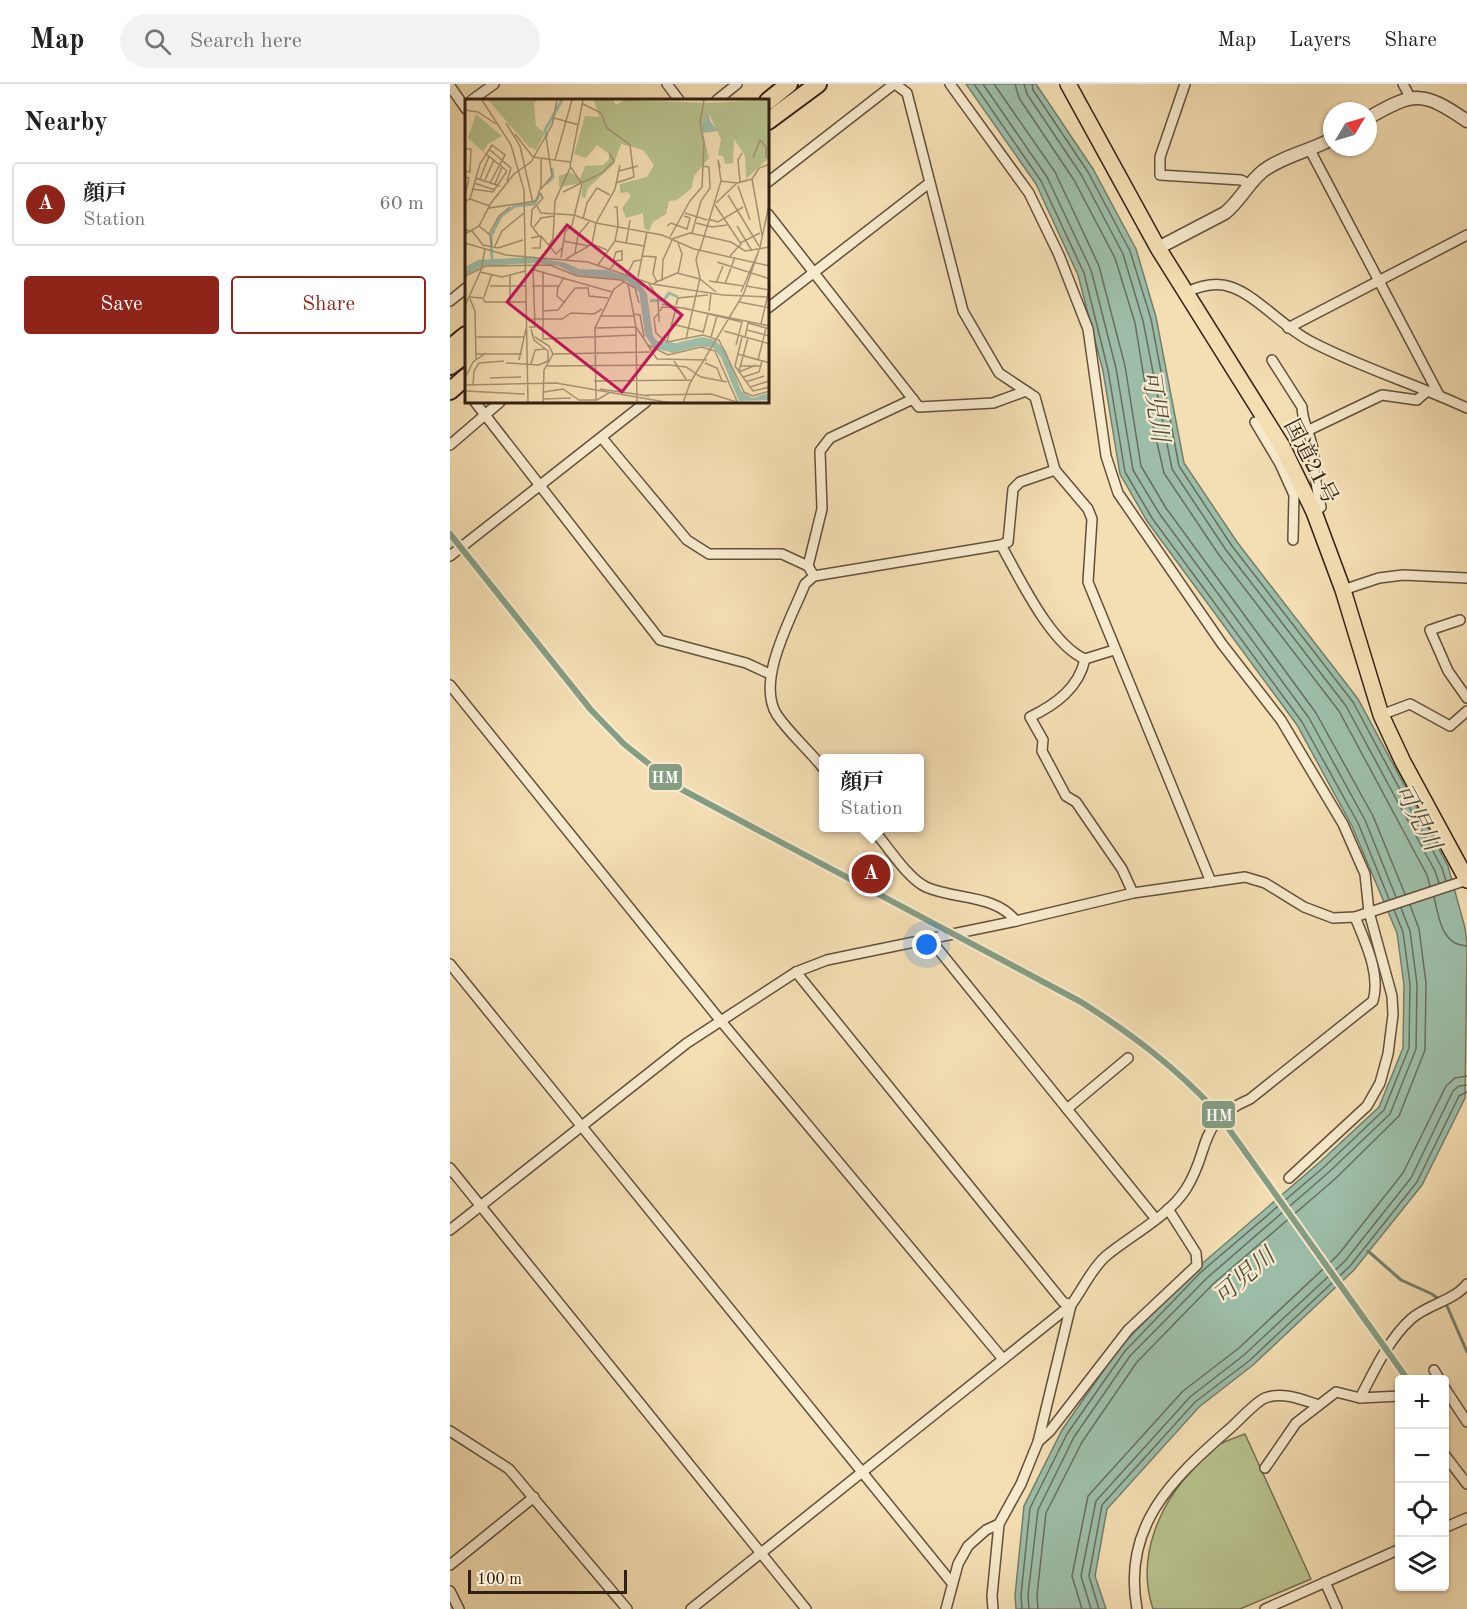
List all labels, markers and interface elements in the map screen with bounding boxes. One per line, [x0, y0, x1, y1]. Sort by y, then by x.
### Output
search box [120, 14, 540, 68]
icon: search [141, 25, 174, 58]
text: Map [30, 27, 84, 55]
text: Search here [189, 30, 302, 52]
text: Map [1217, 30, 1256, 51]
text: Layers [1289, 30, 1351, 51]
text: Share [1384, 30, 1437, 51]
inset map [465, 99, 770, 404]
north arrow [1323, 102, 1377, 156]
text: Nearby [24, 110, 108, 136]
text: 顔戸 [83, 183, 127, 205]
text: A [38, 194, 53, 214]
text: 60 m [379, 194, 424, 214]
text: Station [83, 210, 145, 230]
button: Save [24, 276, 219, 334]
button: Share [231, 276, 426, 334]
water label: 可児川 [1137, 369, 1173, 447]
street label: 国道21号 [1280, 415, 1343, 508]
popup [819, 754, 924, 832]
line badge: HM [648, 763, 683, 791]
text: HM [651, 771, 679, 787]
text: 顔戸 [840, 772, 884, 794]
water label: 可児川 [1389, 780, 1447, 858]
text: Station [840, 799, 903, 819]
pin: A [852, 852, 890, 896]
your location [912, 930, 941, 959]
line badge: HM [1201, 1100, 1236, 1129]
text: HM [1205, 1109, 1233, 1125]
water label: 可児川 [1209, 1241, 1283, 1310]
map controls [1395, 1375, 1449, 1591]
button: + [1395, 1375, 1449, 1429]
button: − [1395, 1429, 1449, 1483]
button: locate [1395, 1483, 1449, 1537]
button: layers [1395, 1537, 1449, 1591]
scale bar [468, 1567, 627, 1594]
text: 100 m [477, 1572, 522, 1588]

